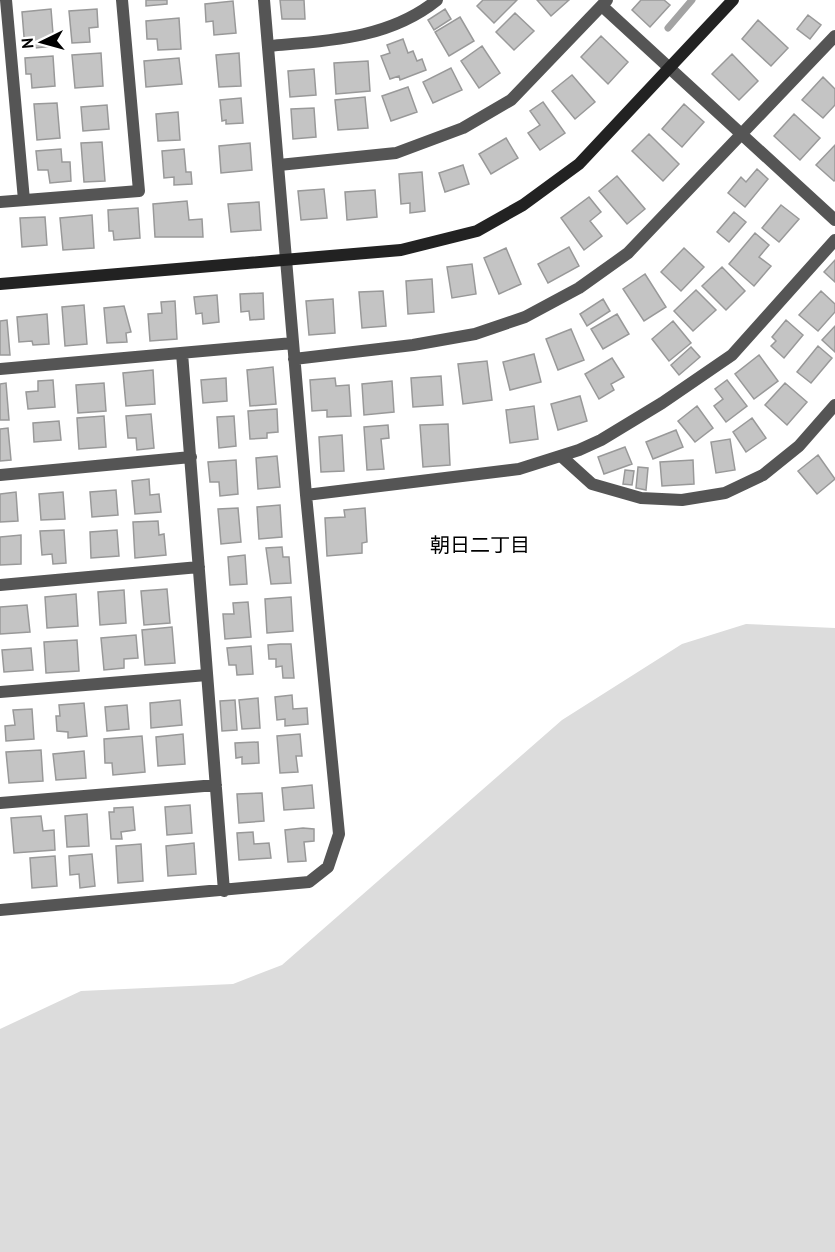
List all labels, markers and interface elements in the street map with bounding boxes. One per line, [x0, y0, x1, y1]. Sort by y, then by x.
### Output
north arrow [12, 12, 72, 72]
text: N [17, 37, 37, 49]
district label: 朝日二丁目 [430, 532, 530, 558]

